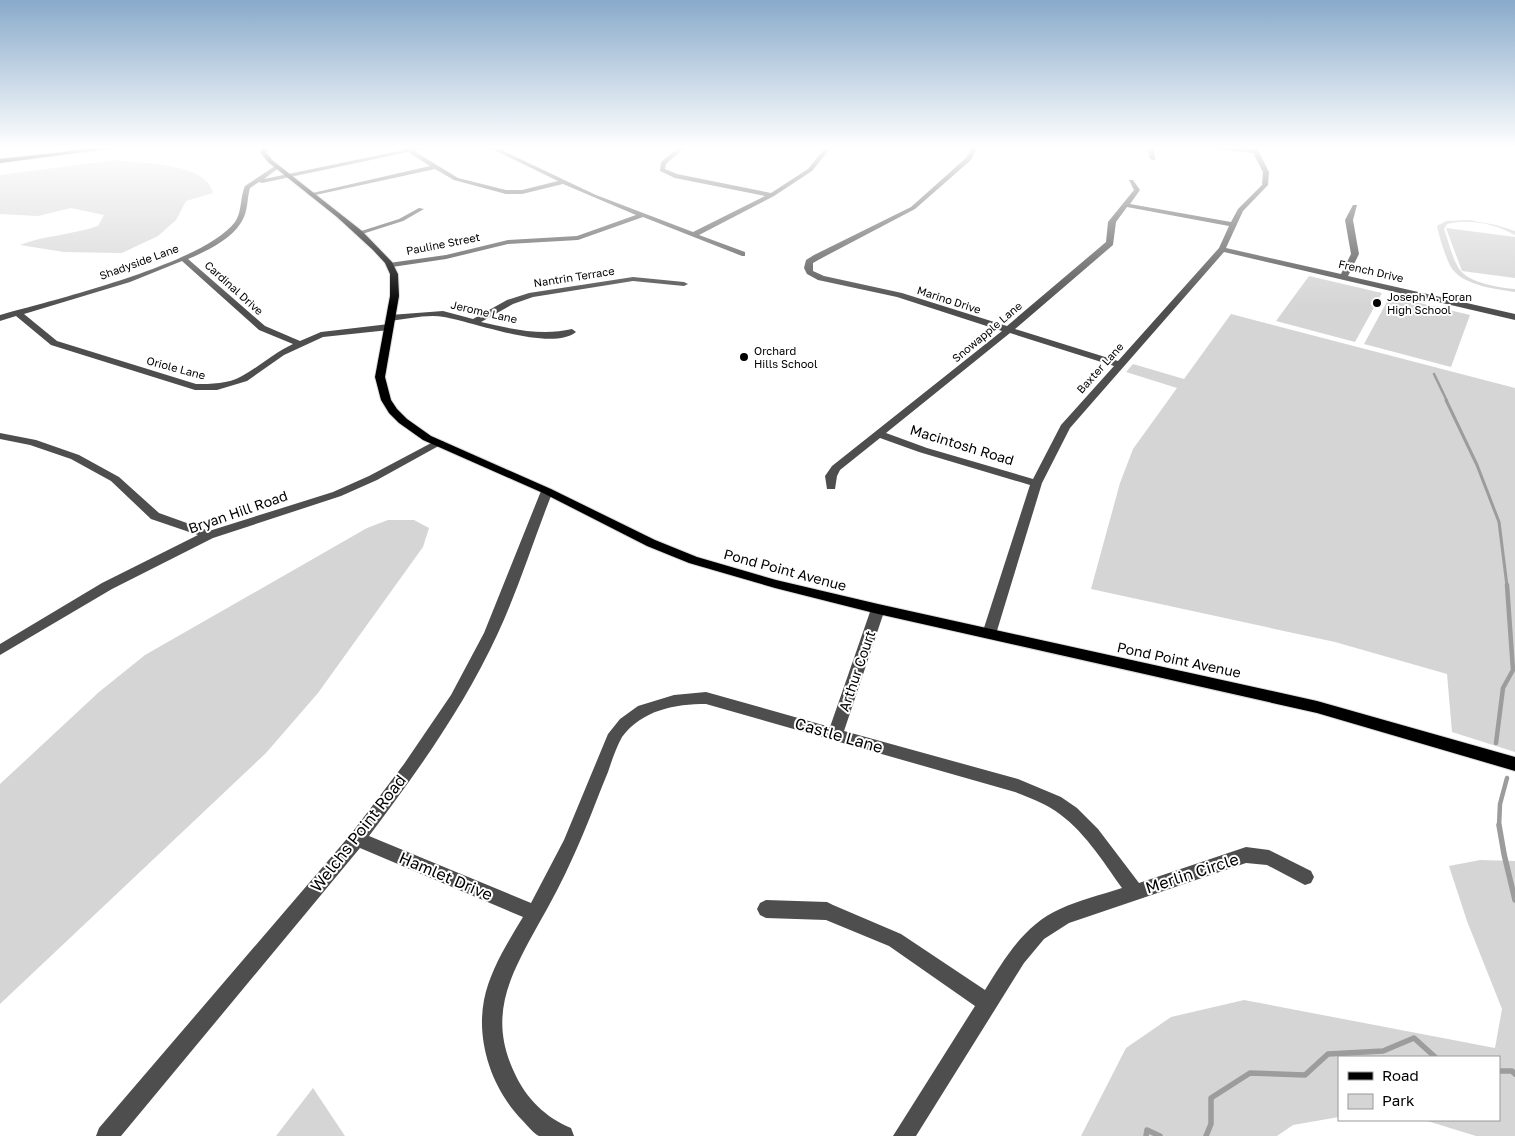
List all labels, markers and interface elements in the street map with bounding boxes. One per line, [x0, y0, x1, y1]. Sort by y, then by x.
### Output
street label: Pauline Street [405, 230, 481, 257]
street label: Shadyside Lane [97, 241, 180, 282]
street label: French Drive [1337, 257, 1405, 284]
street label: Cardinal Drive [202, 258, 266, 317]
street label: Nantrin Terrace [533, 264, 615, 289]
street label: Marino Drive [916, 283, 983, 316]
place label: Joseph A. Foran High School [1387, 290, 1472, 316]
marker: Joseph A. Foran High School [1371, 297, 1383, 309]
street label: Jerome Lane [450, 298, 519, 325]
street label: Snowapple Lane [949, 299, 1024, 365]
street label: Baxter Lane [1074, 340, 1126, 396]
place label: Orchard Hills School [754, 344, 818, 370]
marker: Orchard Hills School [738, 351, 750, 363]
street label: Oriole Lane [145, 353, 207, 382]
street label: Macintosh Road [908, 421, 1016, 468]
street label: Bryan Hill Road [186, 487, 290, 536]
street label: Pond Point Avenue [722, 545, 848, 594]
street label: Arthur Court [835, 628, 878, 714]
street label: Pond Point Avenue [1116, 638, 1243, 681]
street label: Castle Lane [793, 713, 885, 757]
street label: Welchs Point Road [306, 770, 410, 896]
street label: Hamlet Drive [396, 847, 496, 905]
street label: Merlin Circle [1143, 849, 1241, 897]
legend [1338, 1056, 1500, 1121]
text: Road [1382, 1066, 1419, 1084]
text: Park [1382, 1091, 1415, 1109]

